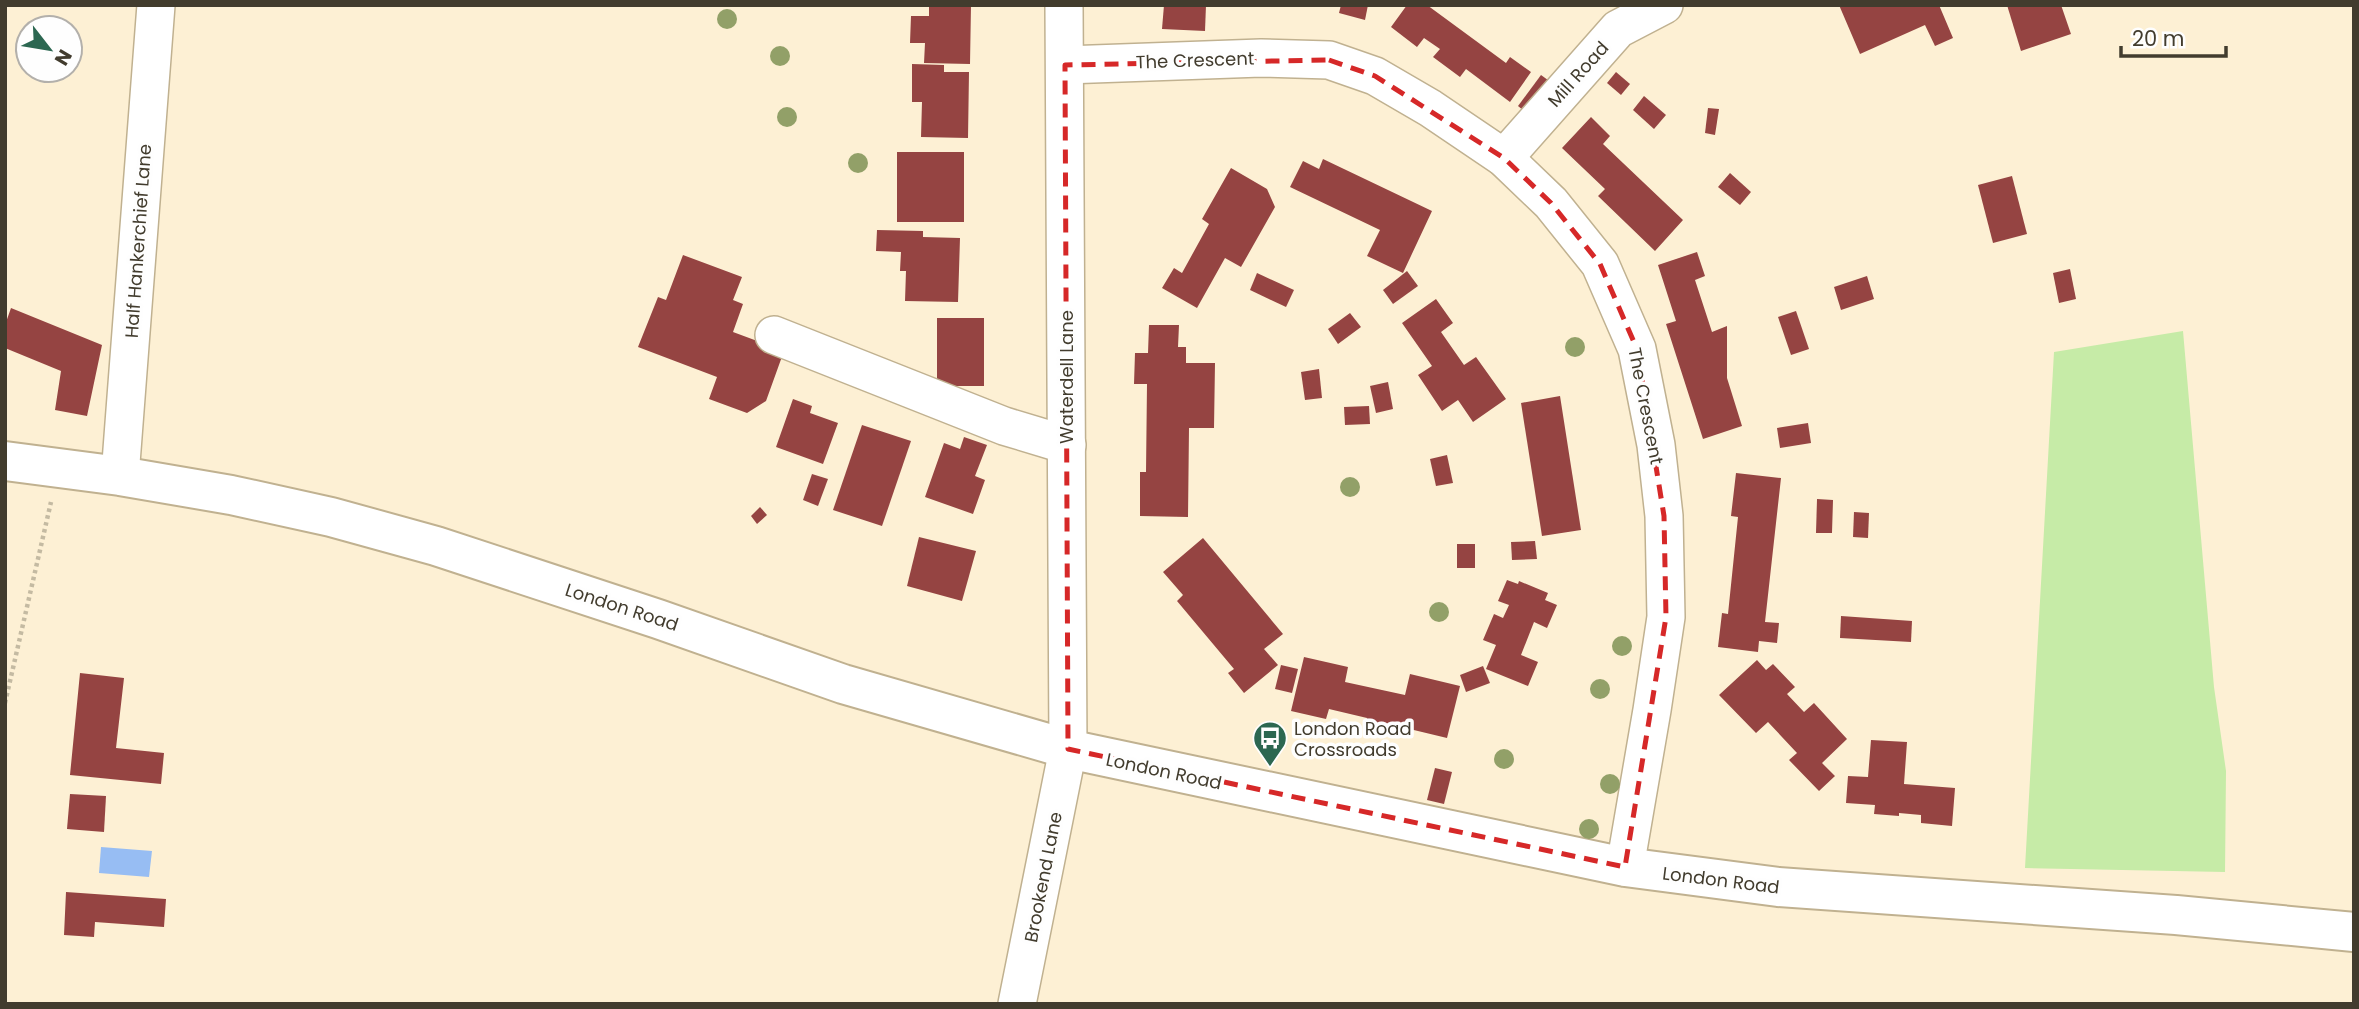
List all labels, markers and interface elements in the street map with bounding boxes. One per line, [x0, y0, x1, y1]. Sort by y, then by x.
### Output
north arrow [14, 14, 84, 84]
scale bar [2121, 14, 2226, 58]
text: 20 m [2132, 24, 2185, 53]
street label: Mill Road [1542, 36, 1614, 112]
text: N [48, 44, 78, 71]
street label: The Crescent [1135, 45, 1255, 75]
street label: Half Hankerchief Lane [119, 143, 157, 339]
street label: Waterdell Lane [1054, 310, 1079, 444]
street label: The Crescent [1622, 345, 1670, 467]
street label: London Road [562, 577, 682, 637]
place label: London Road Crossroads [1294, 716, 1412, 762]
bus stop icon: London Road Crossroads [1251, 719, 1289, 768]
street label: London Road [1104, 747, 1224, 795]
street label: Brookend Lane [1018, 810, 1068, 944]
street label: London Road [1661, 860, 1781, 900]

